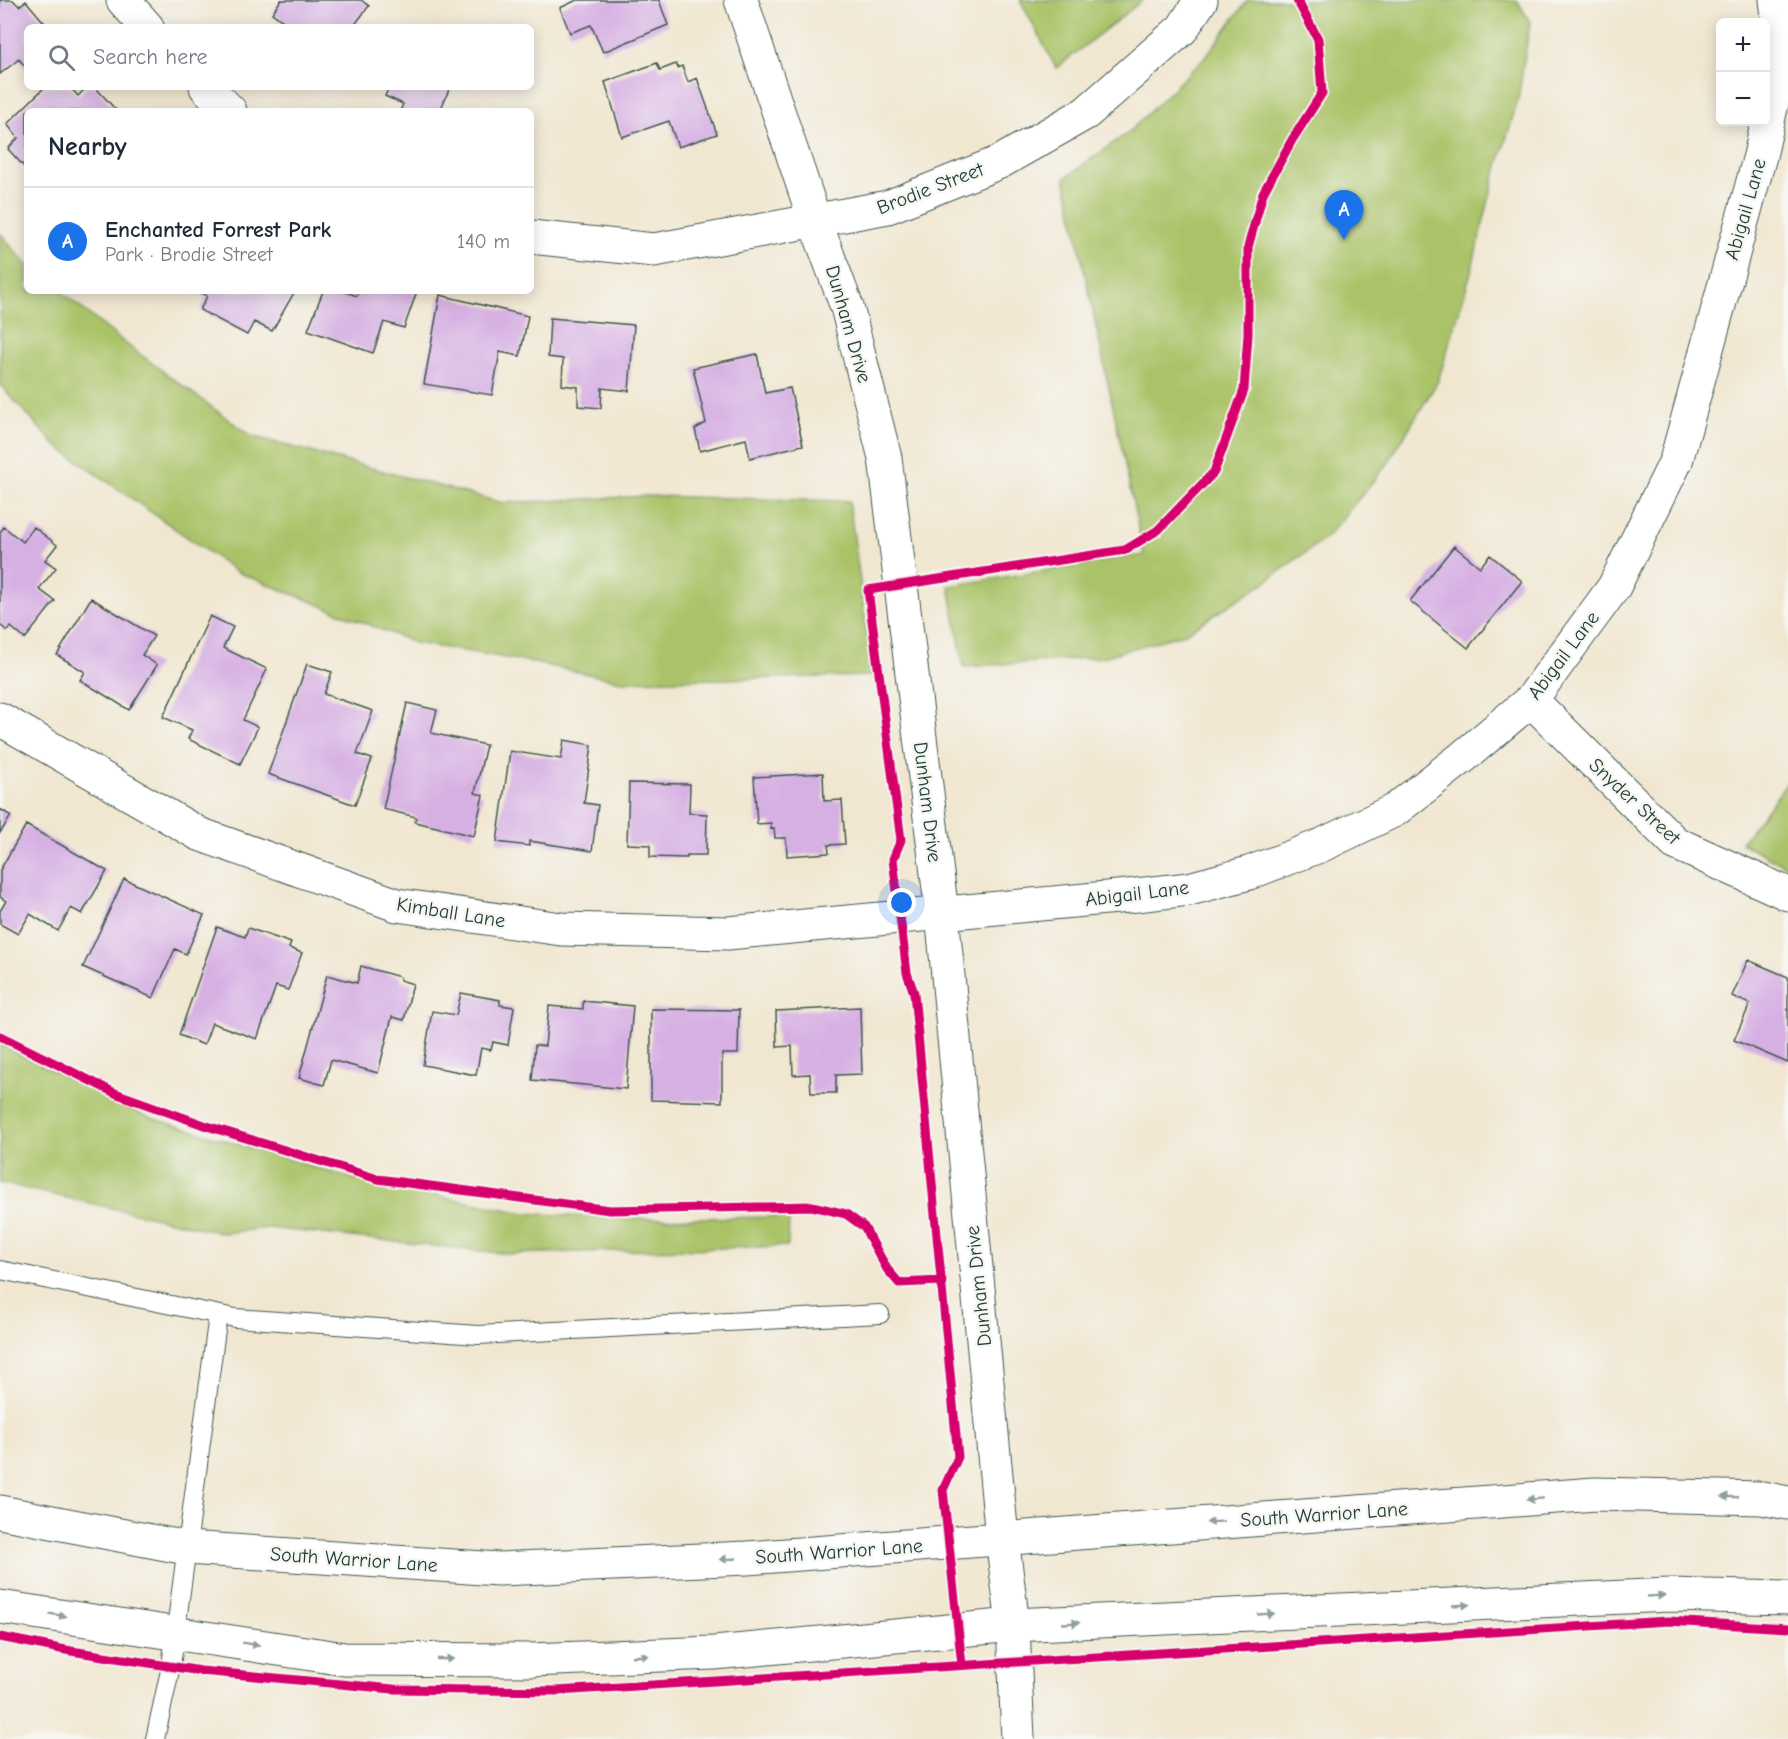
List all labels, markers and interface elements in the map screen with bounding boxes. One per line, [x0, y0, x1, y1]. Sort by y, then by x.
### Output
map controls [1716, 18, 1770, 126]
button: + [1716, 18, 1770, 72]
search box [24, 24, 534, 90]
icon: search [45, 41, 78, 74]
text: Search here [93, 44, 208, 70]
button: − [1716, 72, 1770, 126]
text: Nearby [48, 132, 127, 162]
street label: Abigail Lane [1720, 156, 1771, 263]
street label: Brodie Street [874, 157, 988, 219]
pin: A [1324, 190, 1364, 240]
text: Enchanted Forrest Park [105, 217, 331, 243]
text: A [62, 230, 73, 253]
text: 140 m [457, 230, 510, 253]
text: Park · Brodie Street [105, 243, 273, 266]
street label: Dunham Drive [821, 263, 876, 386]
street label: Abigail Lane [1523, 607, 1604, 704]
street label: Dunham Drive [909, 741, 946, 864]
street label: Snyder Street [1584, 753, 1686, 850]
street label: Abigail Lane [1084, 876, 1190, 911]
your location [887, 888, 916, 917]
street label: Kimball Lane [395, 893, 507, 932]
street label: Dunham Drive [961, 1224, 996, 1347]
one-way arrow [1721, 1492, 1740, 1502]
one-way arrow [1526, 1494, 1545, 1503]
street label: South Warrior Lane [1239, 1497, 1409, 1532]
one-way arrow [1206, 1518, 1225, 1527]
street label: South Warrior Lane [754, 1534, 924, 1569]
street label: South Warrior Lane [269, 1542, 439, 1577]
one-way arrow [718, 1554, 737, 1563]
one-way arrow [1646, 1591, 1665, 1600]
one-way arrow [1451, 1600, 1470, 1609]
one-way arrow [1257, 1609, 1276, 1618]
one-way arrow [48, 1611, 67, 1620]
one-way arrow [1062, 1619, 1081, 1628]
one-way arrow [241, 1640, 260, 1649]
one-way arrow [630, 1651, 649, 1661]
one-way arrow [435, 1654, 454, 1664]

